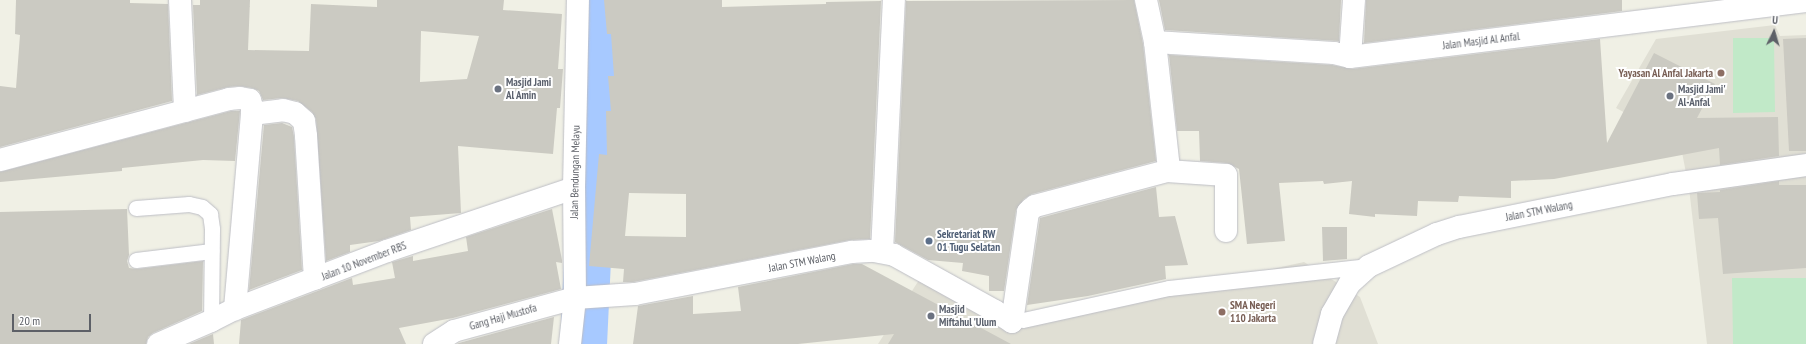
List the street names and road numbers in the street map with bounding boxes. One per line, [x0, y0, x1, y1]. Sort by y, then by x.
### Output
street label: Jalan Masjid Al Anfal [1441, 30, 1521, 52]
street label: Jalan Bendungan Melayu [568, 125, 582, 219]
street label: Jalan STM Walang [1504, 198, 1574, 224]
street label: Jalan 10 November RBS [320, 239, 408, 283]
street label: Jalan STM Walang [767, 249, 837, 275]
street label: Gang Haji Mustofa [468, 301, 538, 333]

